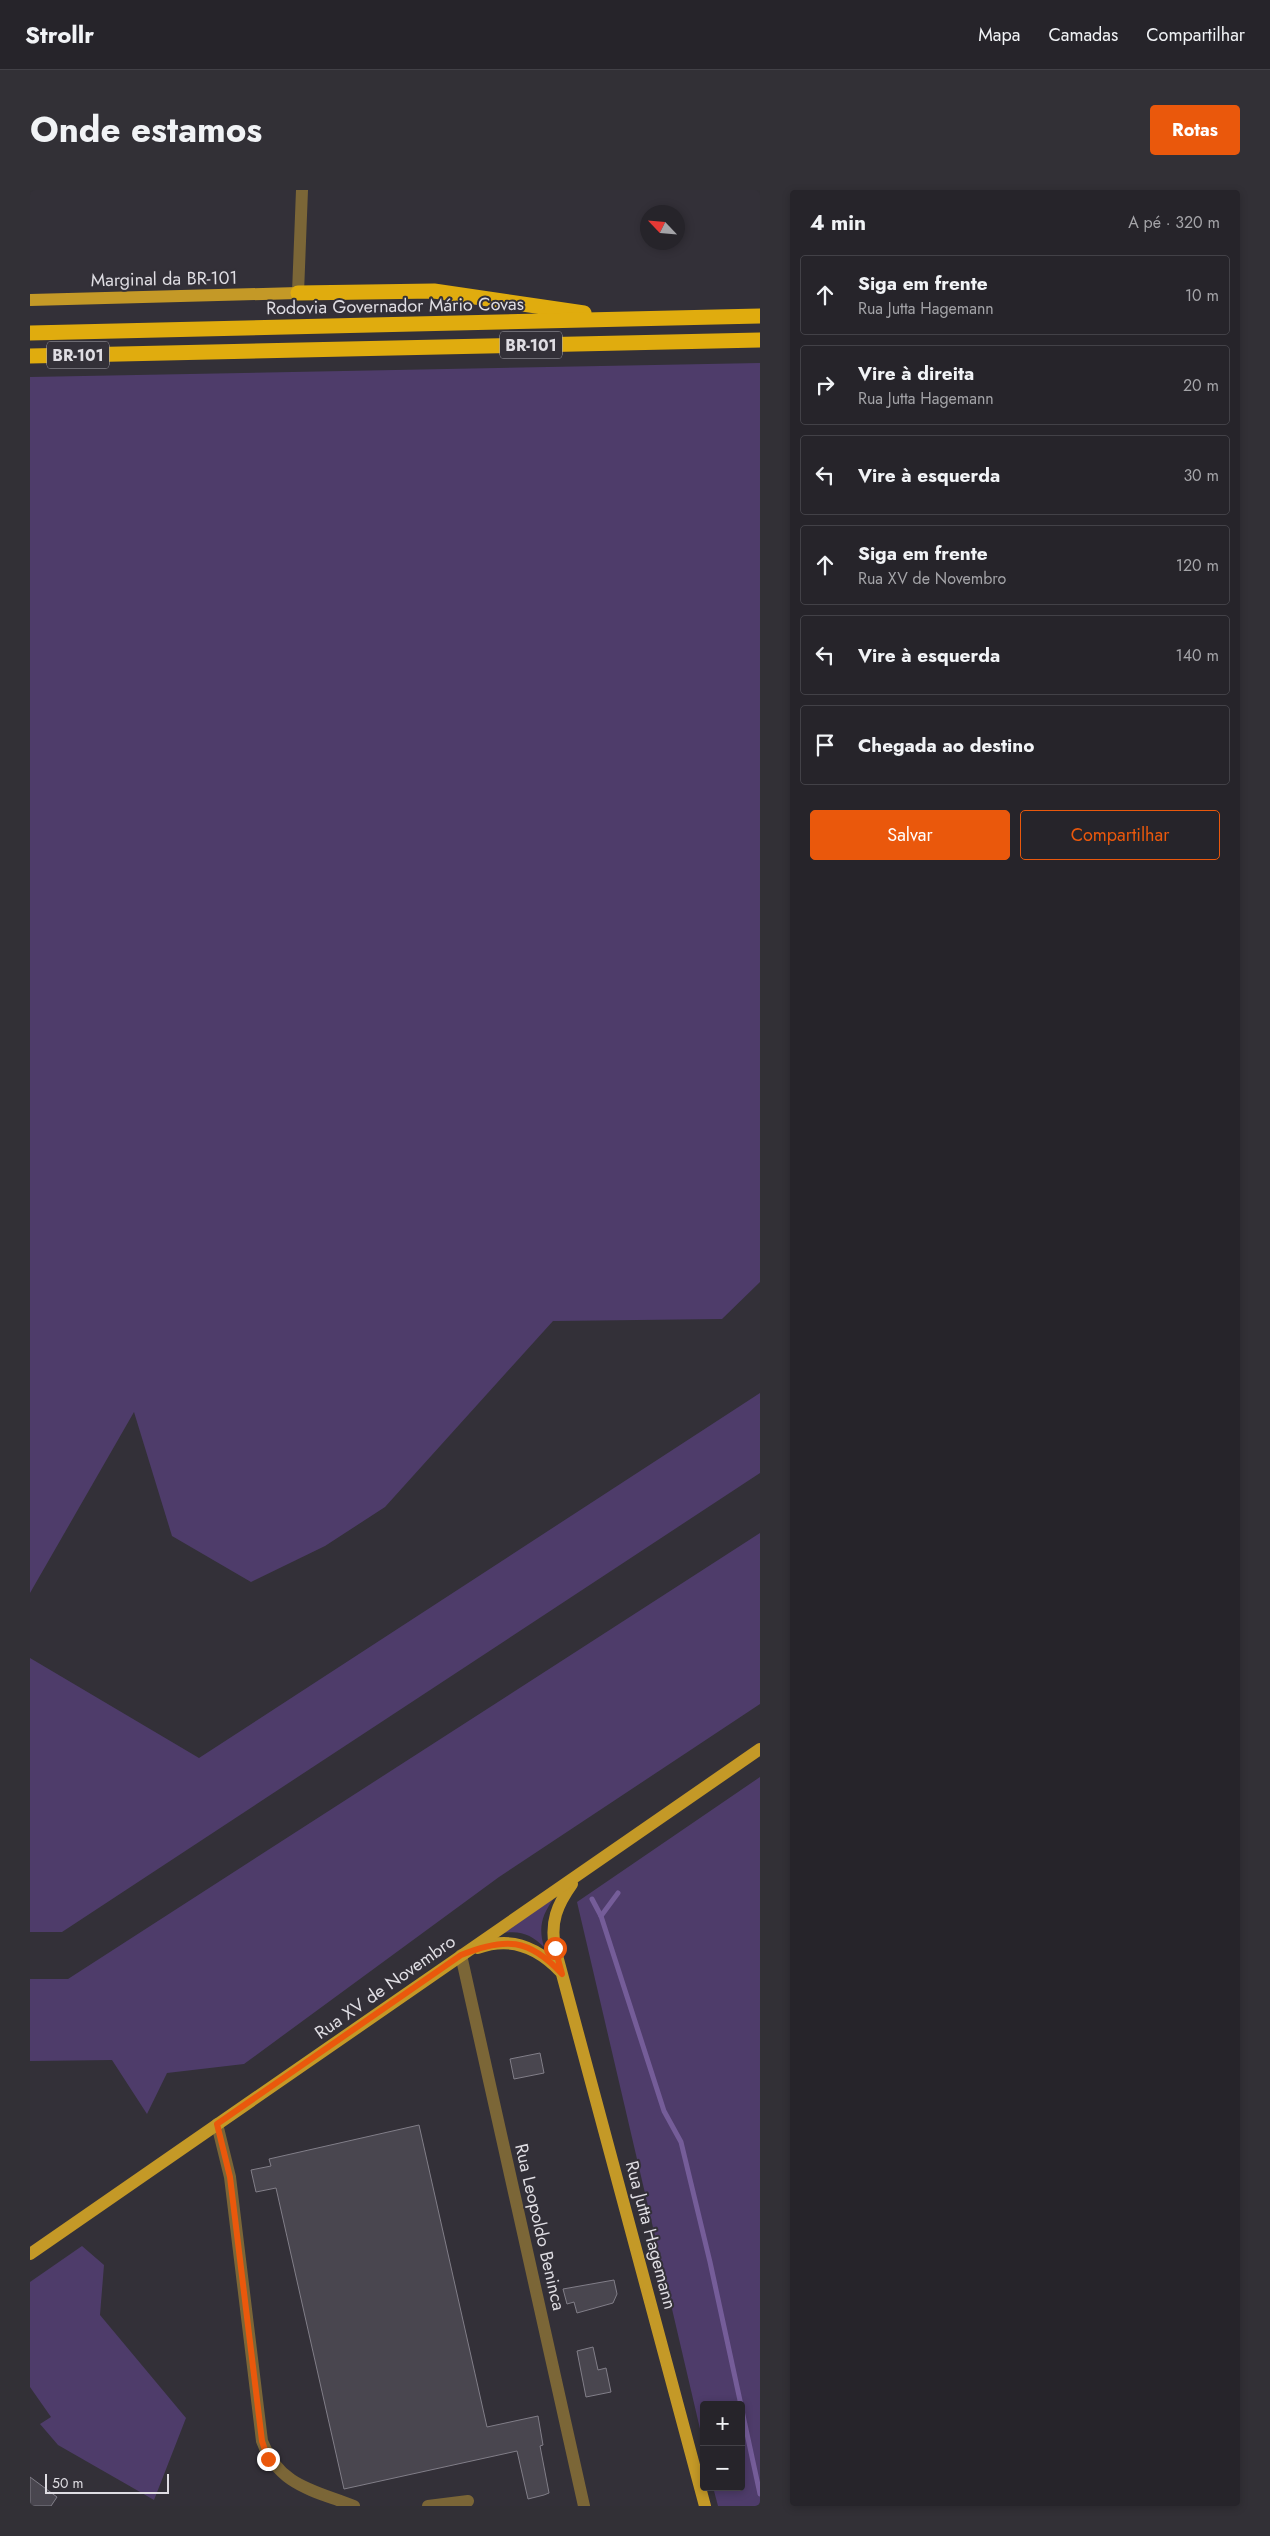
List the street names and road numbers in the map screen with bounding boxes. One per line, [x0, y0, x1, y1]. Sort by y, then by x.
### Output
street label: Marginal da BR-101 [90, 265, 238, 293]
street label: Rodovia Governador Mário Covas [266, 291, 524, 321]
road number: BR-101 [500, 332, 562, 358]
road number: BR-101 [47, 342, 109, 368]
street label: Rua XV de Novembro [309, 1928, 461, 2045]
street label: Rua Leopoldo Beninca [508, 2141, 572, 2313]
street label: Rua Jutta Hagemann [619, 2158, 683, 2312]

